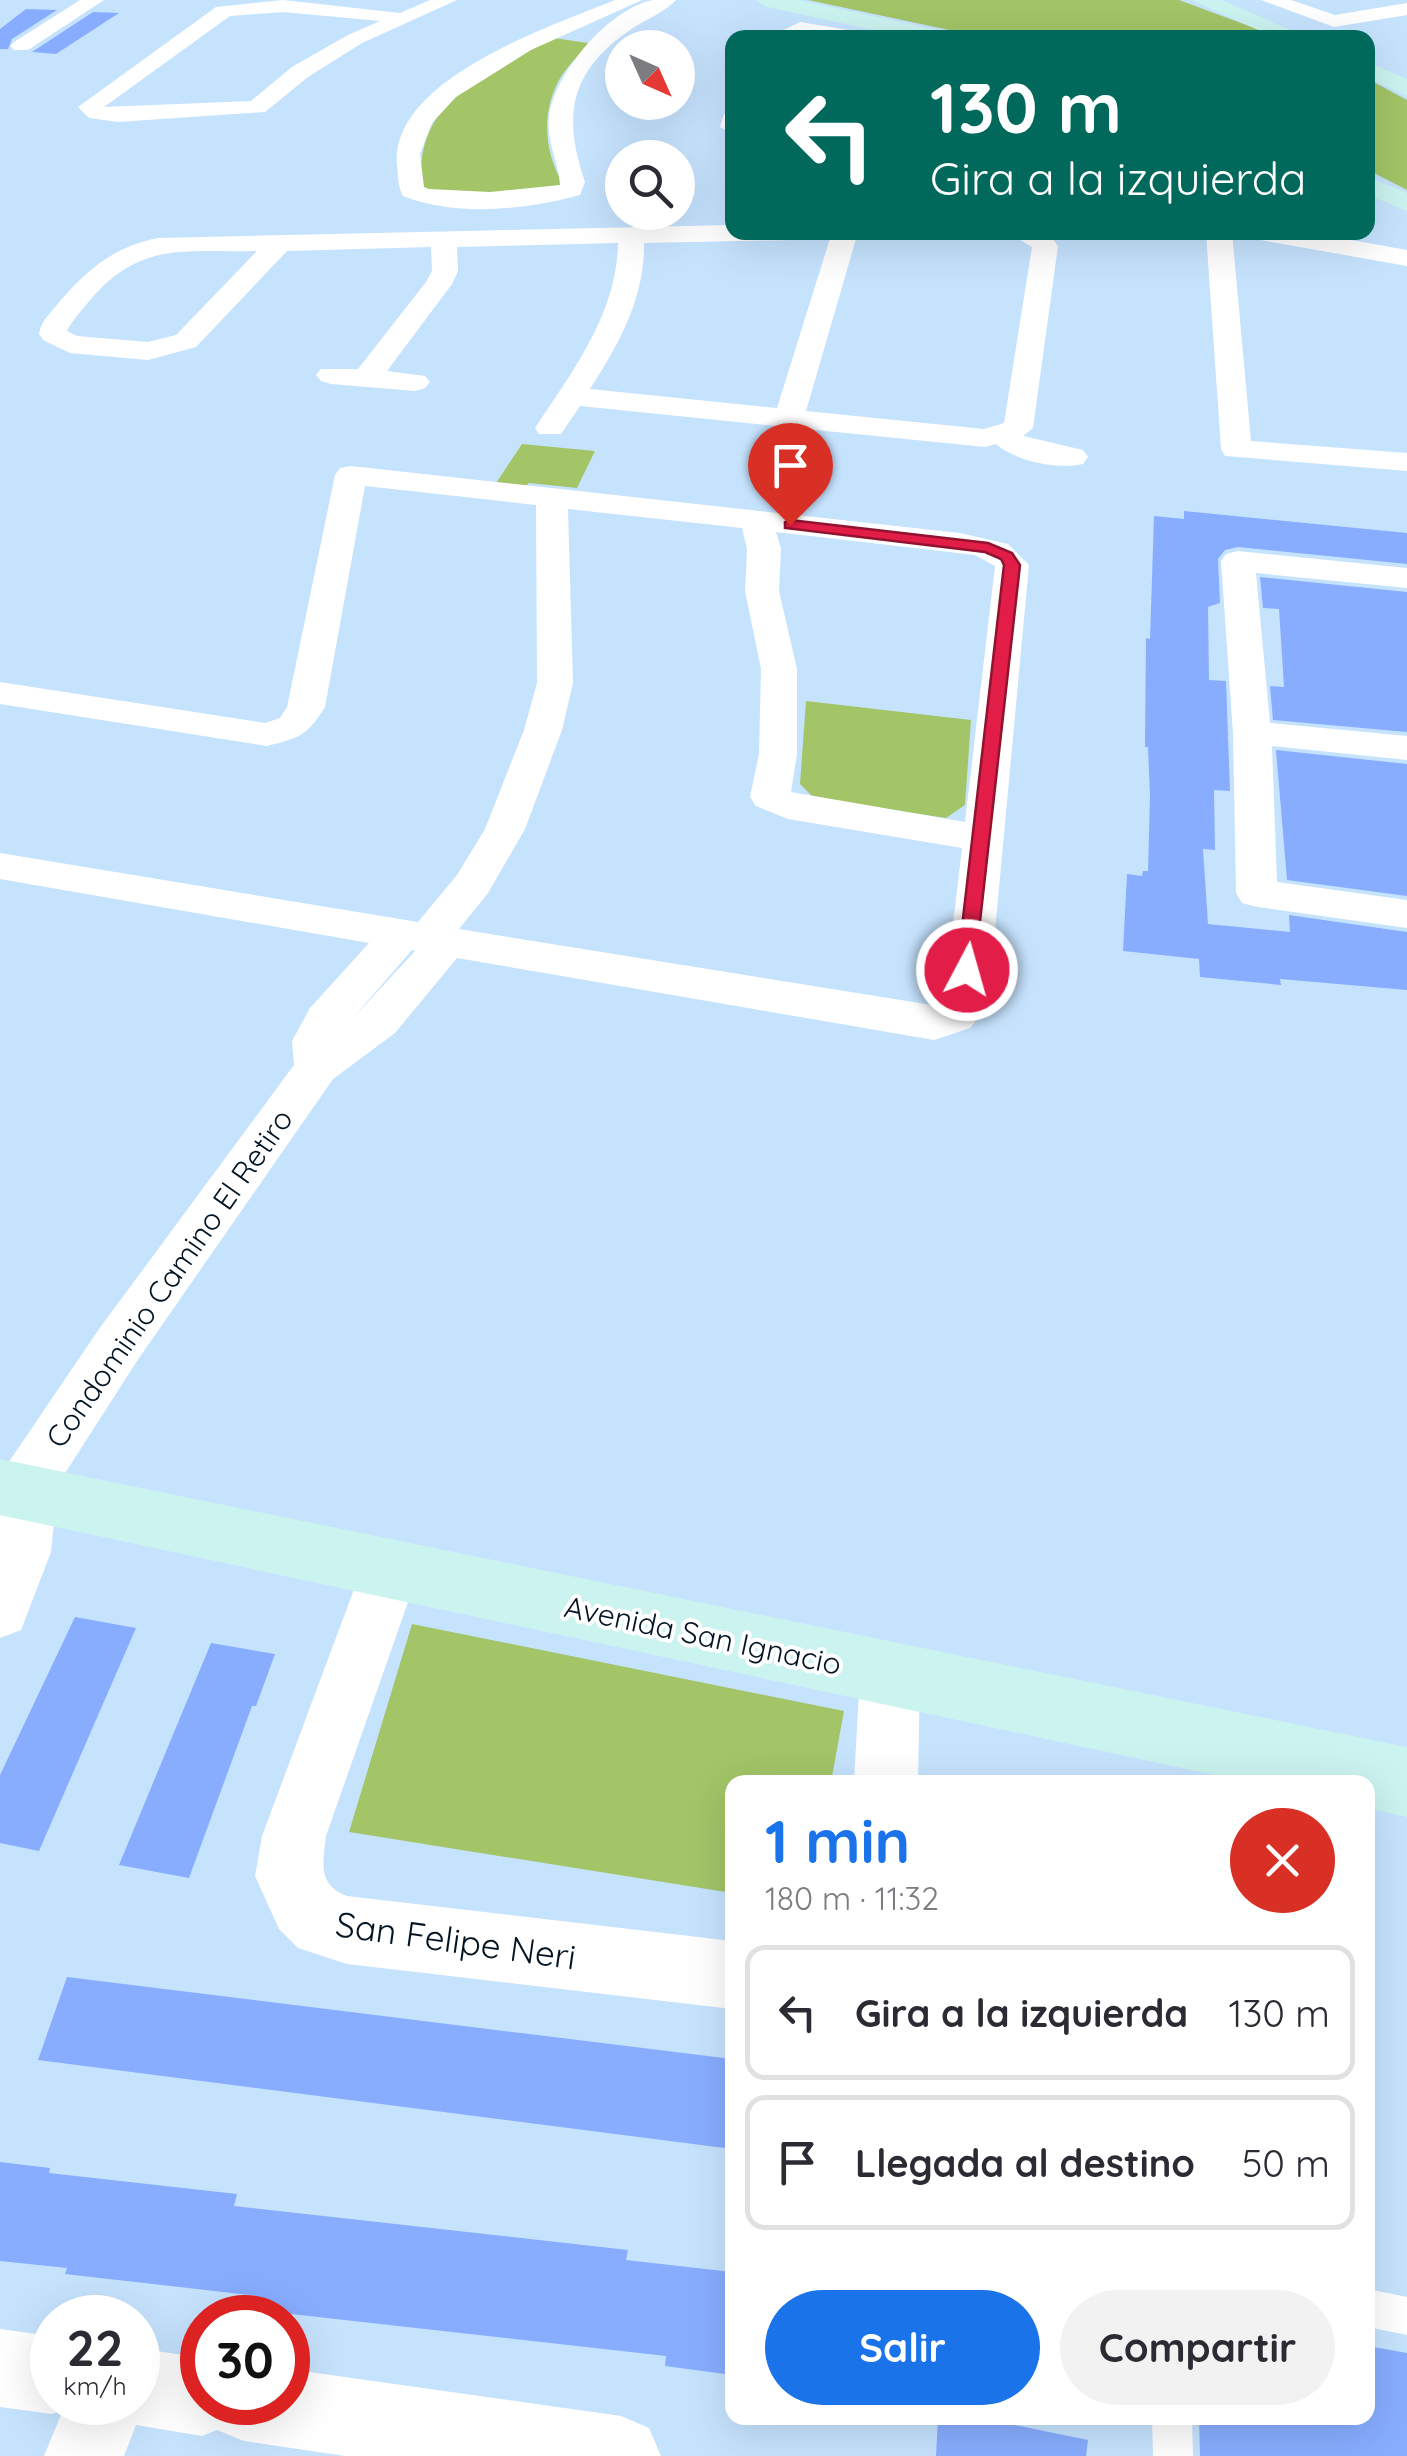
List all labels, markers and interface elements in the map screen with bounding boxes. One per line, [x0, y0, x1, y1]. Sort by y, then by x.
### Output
north arrow [605, 30, 695, 120]
map controls [605, 30, 695, 230]
text: 130 m [930, 63, 1122, 151]
icon: left [765, 70, 895, 200]
button: search [605, 140, 695, 230]
text: Gira a la izquierda [930, 150, 1306, 206]
pin [748, 423, 833, 526]
icon: arrive [763, 438, 818, 493]
position arrow [915, 918, 1019, 1022]
street label: Condominio Camino El Retiro [37, 1101, 301, 1455]
street label: Avenida San Ignacio [561, 1587, 845, 1683]
text: 1 min [765, 1803, 910, 1878]
button: close [1230, 1808, 1335, 1913]
text: 180 m · 11:32 [765, 1878, 939, 1918]
street label: San Felipe Neri [333, 1901, 579, 1979]
icon: left [770, 1985, 825, 2040]
text: Gira a la izquierda [855, 1989, 1188, 2037]
text: 130 m [1228, 1989, 1330, 2037]
icon: arrive [770, 2135, 825, 2190]
text: Llegada al destino [855, 2139, 1195, 2187]
text: 50 m [1242, 2139, 1330, 2187]
button: Salir [765, 2290, 1040, 2405]
button: Compartir [1060, 2290, 1335, 2405]
speed limit sign: 30 [180, 2295, 310, 2425]
text: 22 [67, 2316, 123, 2379]
text: km/h [63, 2370, 127, 2401]

